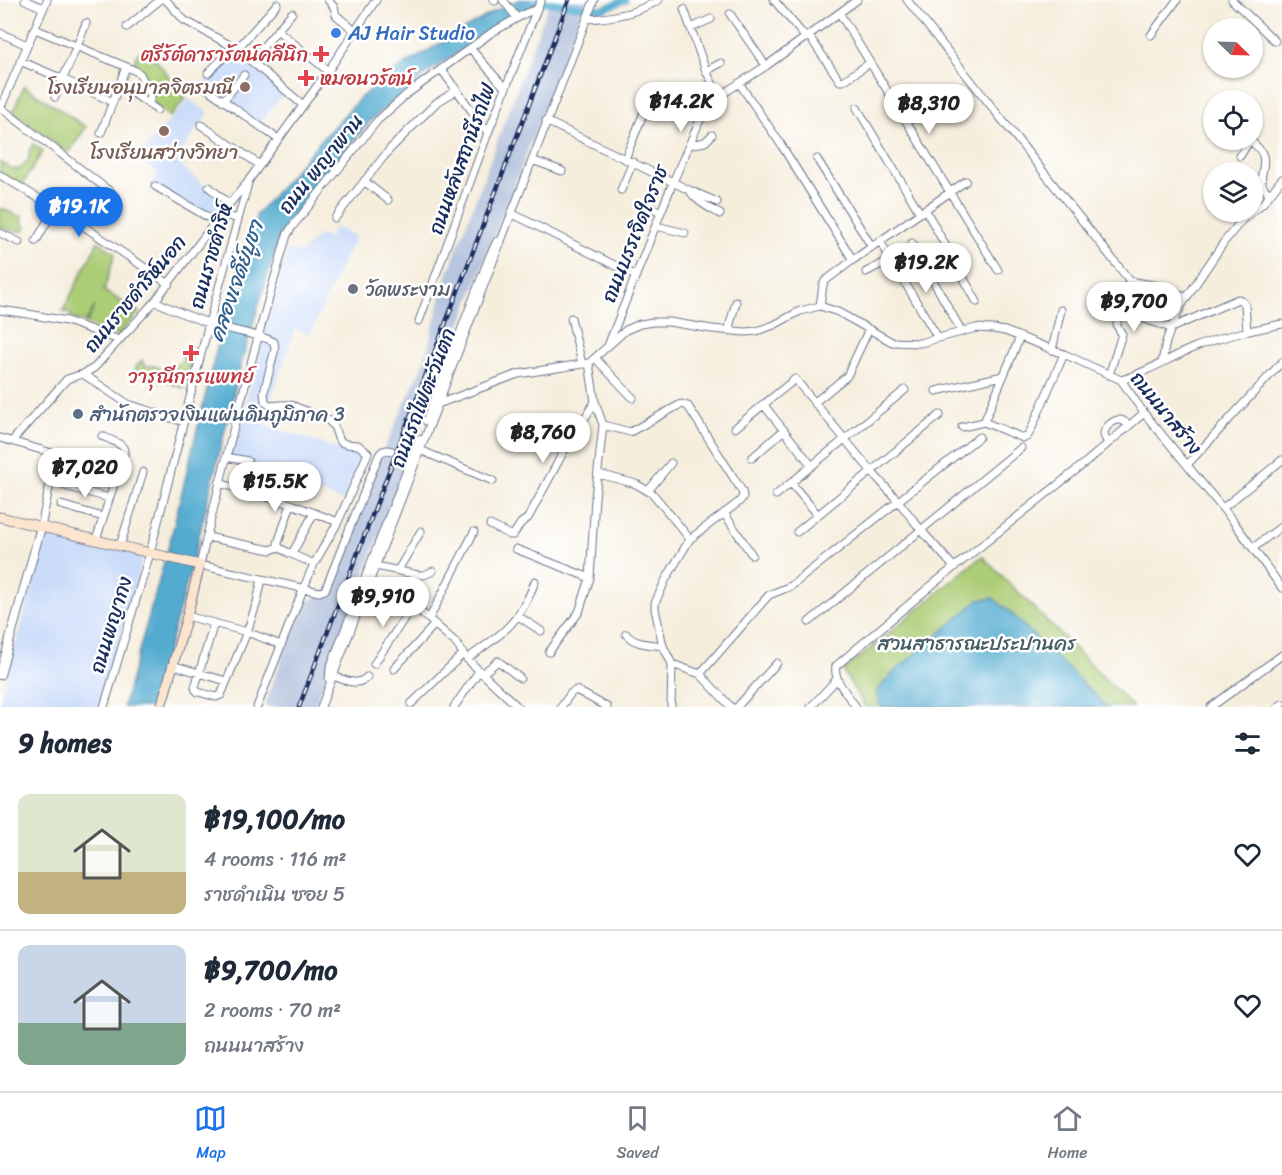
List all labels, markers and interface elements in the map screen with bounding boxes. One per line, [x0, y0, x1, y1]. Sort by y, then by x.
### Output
place label: AJ Hair Studio [347, 16, 475, 51]
north arrow [1203, 18, 1263, 78]
map controls [1203, 18, 1263, 222]
marker: AJ Hair Studio [329, 26, 343, 40]
place label: ตรีรัต์ดารารัตน์คลีนิก [141, 37, 308, 72]
marker: ตรีรัต์ดารารัตน์คลีนิก [312, 45, 330, 63]
place label: หมอนวรัตน์ [320, 61, 417, 96]
marker: หมอนวรัตน์ [297, 69, 315, 87]
place label: โรงเรียนอนุบาลจิตรมณี [47, 70, 235, 105]
street label: ถนนหลังสถานีรถไฟ [418, 77, 506, 240]
marker: โรงเรียนอนุบาลจิตรมณี [238, 80, 252, 94]
pin: ฿14.2K [632, 82, 730, 133]
text: ฿14.2K [649, 84, 713, 119]
pin: ฿8,310 [880, 84, 978, 135]
text: ฿8,310 [898, 86, 960, 121]
button: locate [1203, 90, 1263, 150]
street label: ถนน พญาพาน [269, 106, 373, 222]
marker: โรงเรียนสว่างวิทยา [157, 124, 171, 138]
place label: โรงเรียนสว่างวิทยา [90, 135, 238, 170]
street label: ถนนบรรเจิดใจราช [592, 158, 679, 308]
button: layers [1203, 162, 1263, 222]
pin: ฿19.1K [30, 187, 128, 238]
text: ฿19.1K [49, 189, 109, 224]
street label: ถนนราชดำริห์ [179, 195, 244, 313]
water label: คลองเจดีย์บูชา [197, 213, 275, 347]
street label: ถนนราชดำริห์นอก [75, 227, 195, 361]
pin: ฿19.2K [877, 243, 975, 294]
text: ฿19.2K [894, 245, 958, 280]
place label: วัดพระงาม [365, 272, 451, 307]
marker: วัดพระงาม [346, 282, 360, 296]
pin: ฿9,700 [1085, 282, 1183, 333]
text: ฿9,700 [1100, 284, 1168, 319]
street label: ถนนรถไฟตะวันตก [380, 323, 466, 473]
marker: วารุณีการแพทย์ [182, 344, 200, 362]
place label: วารุณีการแพทย์ [128, 359, 258, 394]
street label: ถนนนาสร้าง [1121, 363, 1211, 463]
place label: สำนักตรวจเงินแผ่นดินภูมิภาค 3 [89, 397, 345, 432]
marker: สำนักตรวจเงินแผ่นดินภูมิภาค 3 [71, 407, 85, 421]
pin: ฿8,760 [494, 413, 592, 464]
text: ฿8,760 [510, 415, 576, 450]
pin: ฿7,020 [36, 448, 134, 499]
text: ฿7,020 [52, 450, 118, 485]
pin: ฿15.5K [226, 462, 324, 513]
text: ฿15.5K [243, 464, 307, 499]
street label: ถนนพญากง [80, 572, 142, 678]
pin: ฿9,910 [334, 577, 432, 628]
text: ฿9,910 [351, 579, 415, 614]
park label: สวนสาธารณะประปานคร [877, 626, 1077, 661]
text: 9 homes [18, 720, 112, 766]
icon: filters [1231, 727, 1264, 760]
text: ฿19,100/mo [204, 796, 345, 842]
icon: home [66, 818, 138, 890]
icon: heart [1231, 838, 1264, 871]
text: 4 rooms · 116 m² [204, 842, 346, 877]
text: ราชดำเนิน ซอย 5 [204, 877, 345, 912]
text: ฿9,700/mo [204, 947, 337, 993]
icon: home [66, 969, 138, 1041]
icon: heart [1231, 989, 1264, 1022]
text: 2 rooms · 70 m² [204, 993, 341, 1028]
text: ถนนนาสร้าง [204, 1028, 304, 1063]
tab: Map [194, 1102, 227, 1167]
tab: Saved [616, 1102, 659, 1167]
tab: Home [1048, 1102, 1088, 1167]

